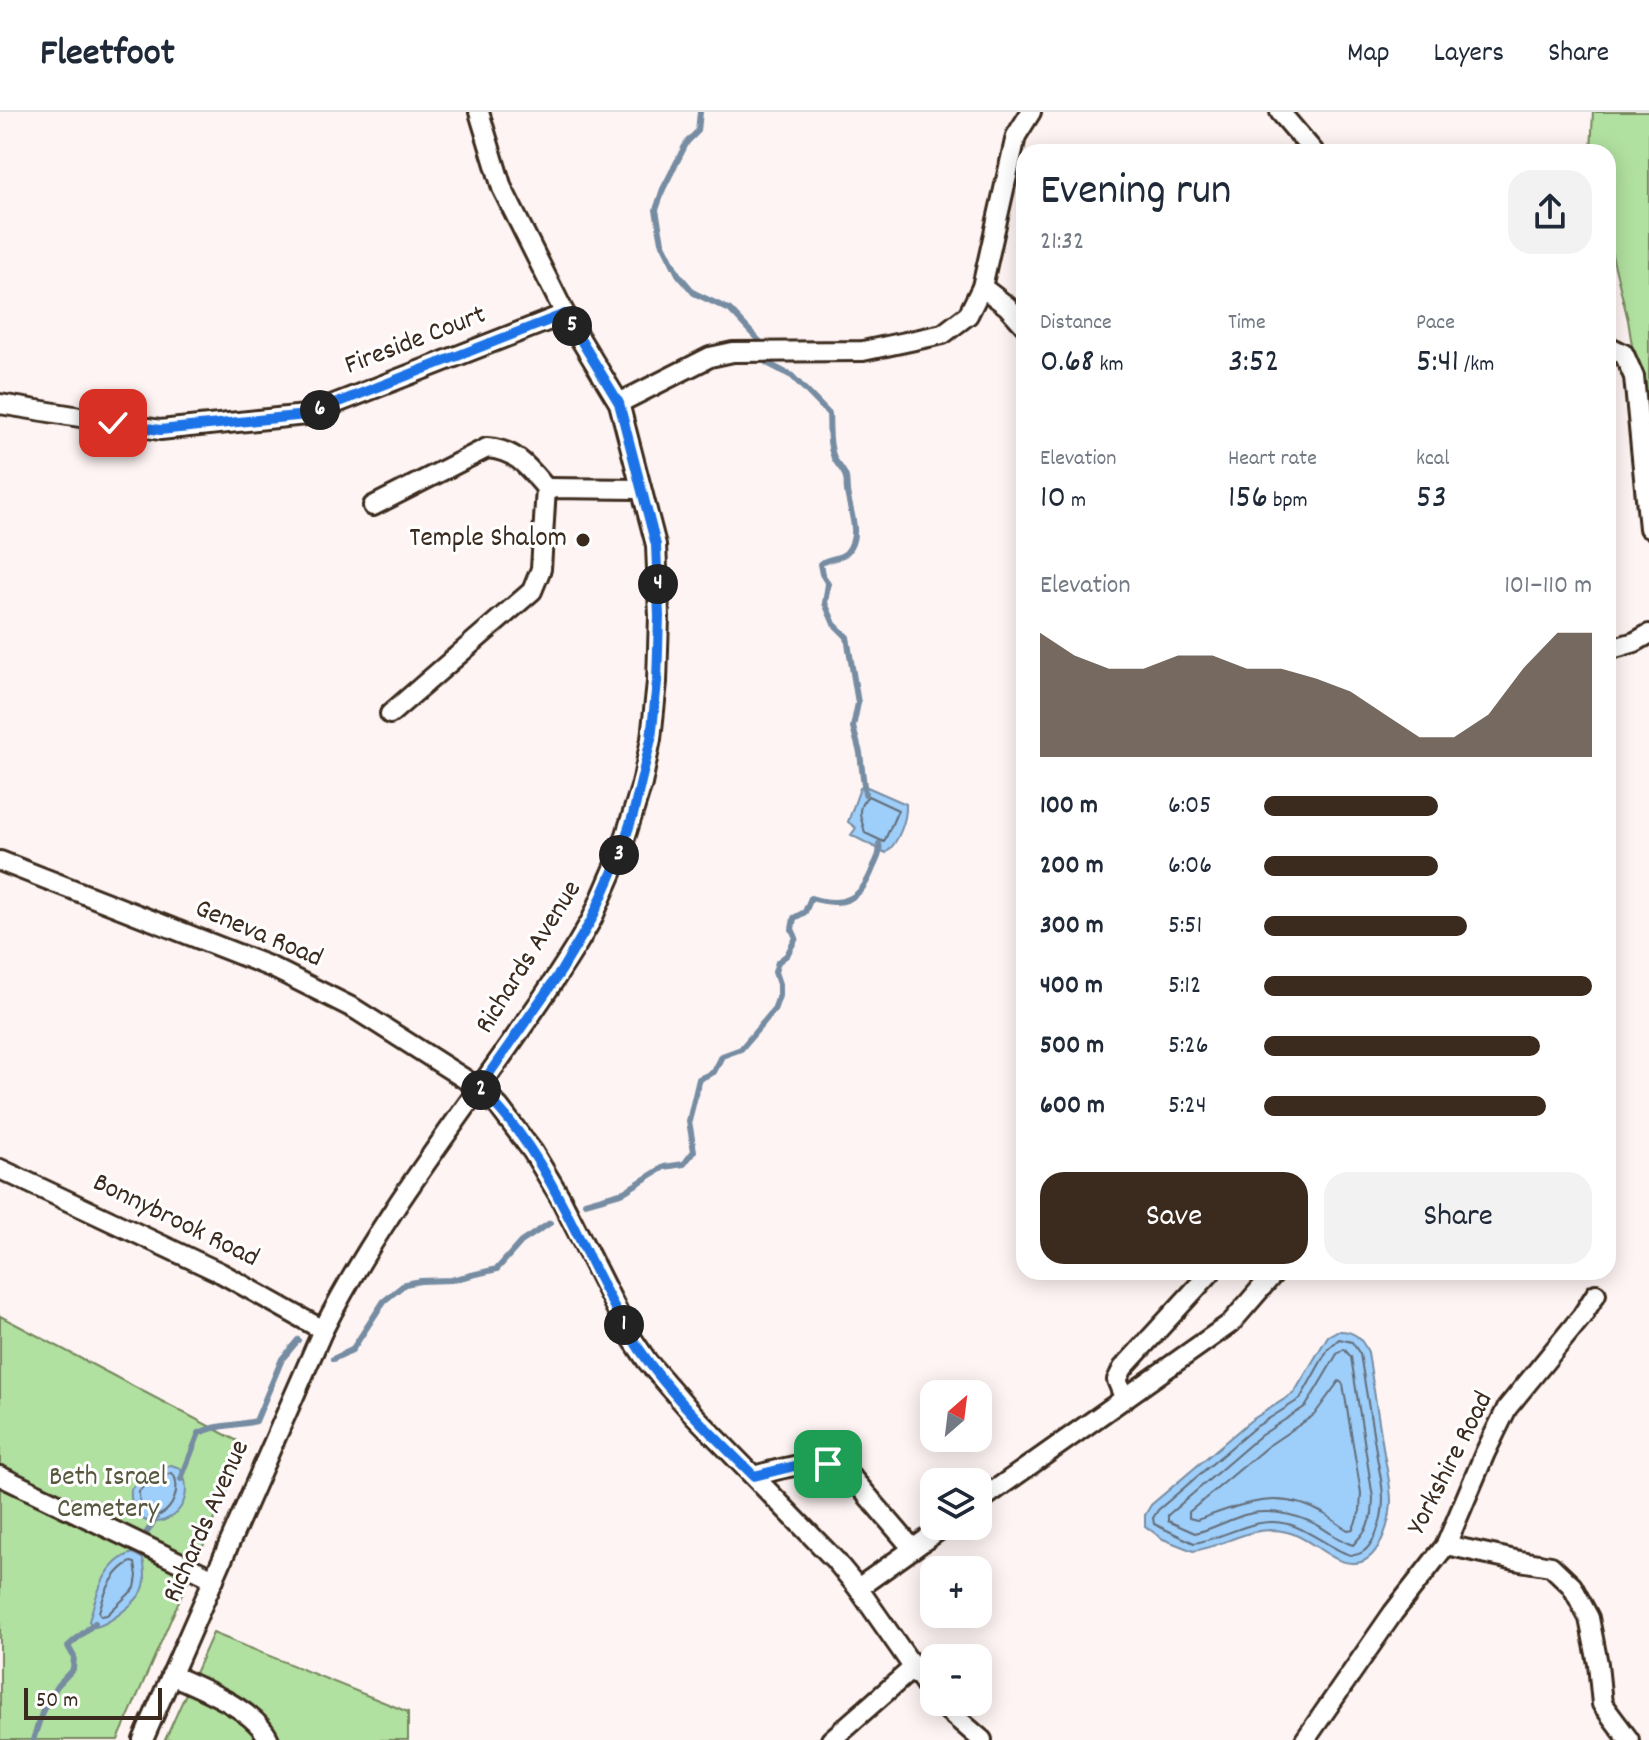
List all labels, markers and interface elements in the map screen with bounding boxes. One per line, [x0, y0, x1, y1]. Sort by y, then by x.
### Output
text: Fleetfoot [40, 28, 175, 83]
text: Map [1347, 35, 1390, 75]
text: Layers [1434, 35, 1504, 75]
text: Share [1548, 35, 1609, 75]
text: Evening run [1040, 162, 1231, 225]
button: share [1508, 170, 1592, 254]
text: 21:32 [1040, 224, 1084, 261]
street label: Fireside Court [340, 297, 492, 387]
pin: 5 [552, 306, 592, 346]
text: Distance [1040, 308, 1112, 339]
text: Time [1228, 308, 1266, 339]
text: Pace [1416, 308, 1455, 339]
text: 5 [567, 310, 577, 341]
text: 0.68 [1040, 339, 1094, 388]
text: 3:52 [1228, 339, 1279, 388]
text: 5:41 [1416, 339, 1459, 388]
text: km [1094, 350, 1124, 381]
text: /km [1459, 350, 1494, 381]
pin [79, 389, 147, 457]
pin: 6 [300, 390, 340, 430]
text: 6 [315, 394, 325, 425]
icon: check [91, 401, 135, 445]
text: Elevation [1040, 444, 1117, 475]
text: Heart rate [1228, 444, 1317, 475]
text: kcal [1416, 444, 1449, 475]
text: 10 [1040, 475, 1066, 524]
text: 156 [1228, 475, 1268, 524]
text: 53 [1416, 475, 1447, 524]
text: m [1066, 486, 1086, 517]
text: bpm [1268, 486, 1308, 517]
place label: Temple Shalom [409, 520, 567, 560]
marker: Temple Shalom [574, 531, 592, 549]
pin: 4 [638, 564, 678, 604]
text: 4 [653, 568, 663, 599]
text: Elevation [1040, 568, 1130, 605]
text: 101–110 m [1504, 568, 1592, 605]
text: 100 m [1040, 788, 1098, 825]
text: 6:05 [1168, 788, 1211, 825]
pin: 3 [599, 835, 639, 875]
text: 3 [614, 839, 624, 870]
text: 200 m [1040, 848, 1104, 885]
text: 6:06 [1168, 848, 1212, 885]
street label: Richards Avenue [467, 873, 593, 1043]
street label: Geneva Road [188, 890, 328, 980]
text: 300 m [1040, 908, 1104, 945]
text: 5:51 [1168, 908, 1202, 945]
text: 400 m [1040, 968, 1103, 1005]
text: 5:12 [1168, 968, 1201, 1005]
text: 500 m [1040, 1028, 1104, 1065]
text: 5:26 [1168, 1028, 1208, 1065]
pin: 2 [461, 1070, 501, 1110]
text: 2 [476, 1074, 486, 1105]
text: 600 m [1040, 1088, 1105, 1125]
text: 5:24 [1168, 1088, 1207, 1125]
street label: Bonnybrook Road [85, 1164, 265, 1280]
button: Save [1040, 1172, 1308, 1264]
button: Share [1324, 1172, 1592, 1264]
pin: 1 [604, 1305, 644, 1345]
text: 1 [622, 1309, 626, 1340]
north arrow [920, 1380, 992, 1452]
map controls [920, 1380, 992, 1716]
street label: Yorkshire Road [1399, 1386, 1505, 1542]
pin [794, 1430, 862, 1498]
street label: Richards Avenue [154, 1434, 262, 1610]
icon: arrive [806, 1442, 850, 1486]
park label: Beth Israel Cemetery [49, 1459, 167, 1531]
button: layers [920, 1468, 992, 1540]
button: + [920, 1556, 992, 1628]
button: − [920, 1644, 992, 1716]
scale bar [24, 1684, 162, 1720]
text: 50 m [36, 1686, 78, 1717]

